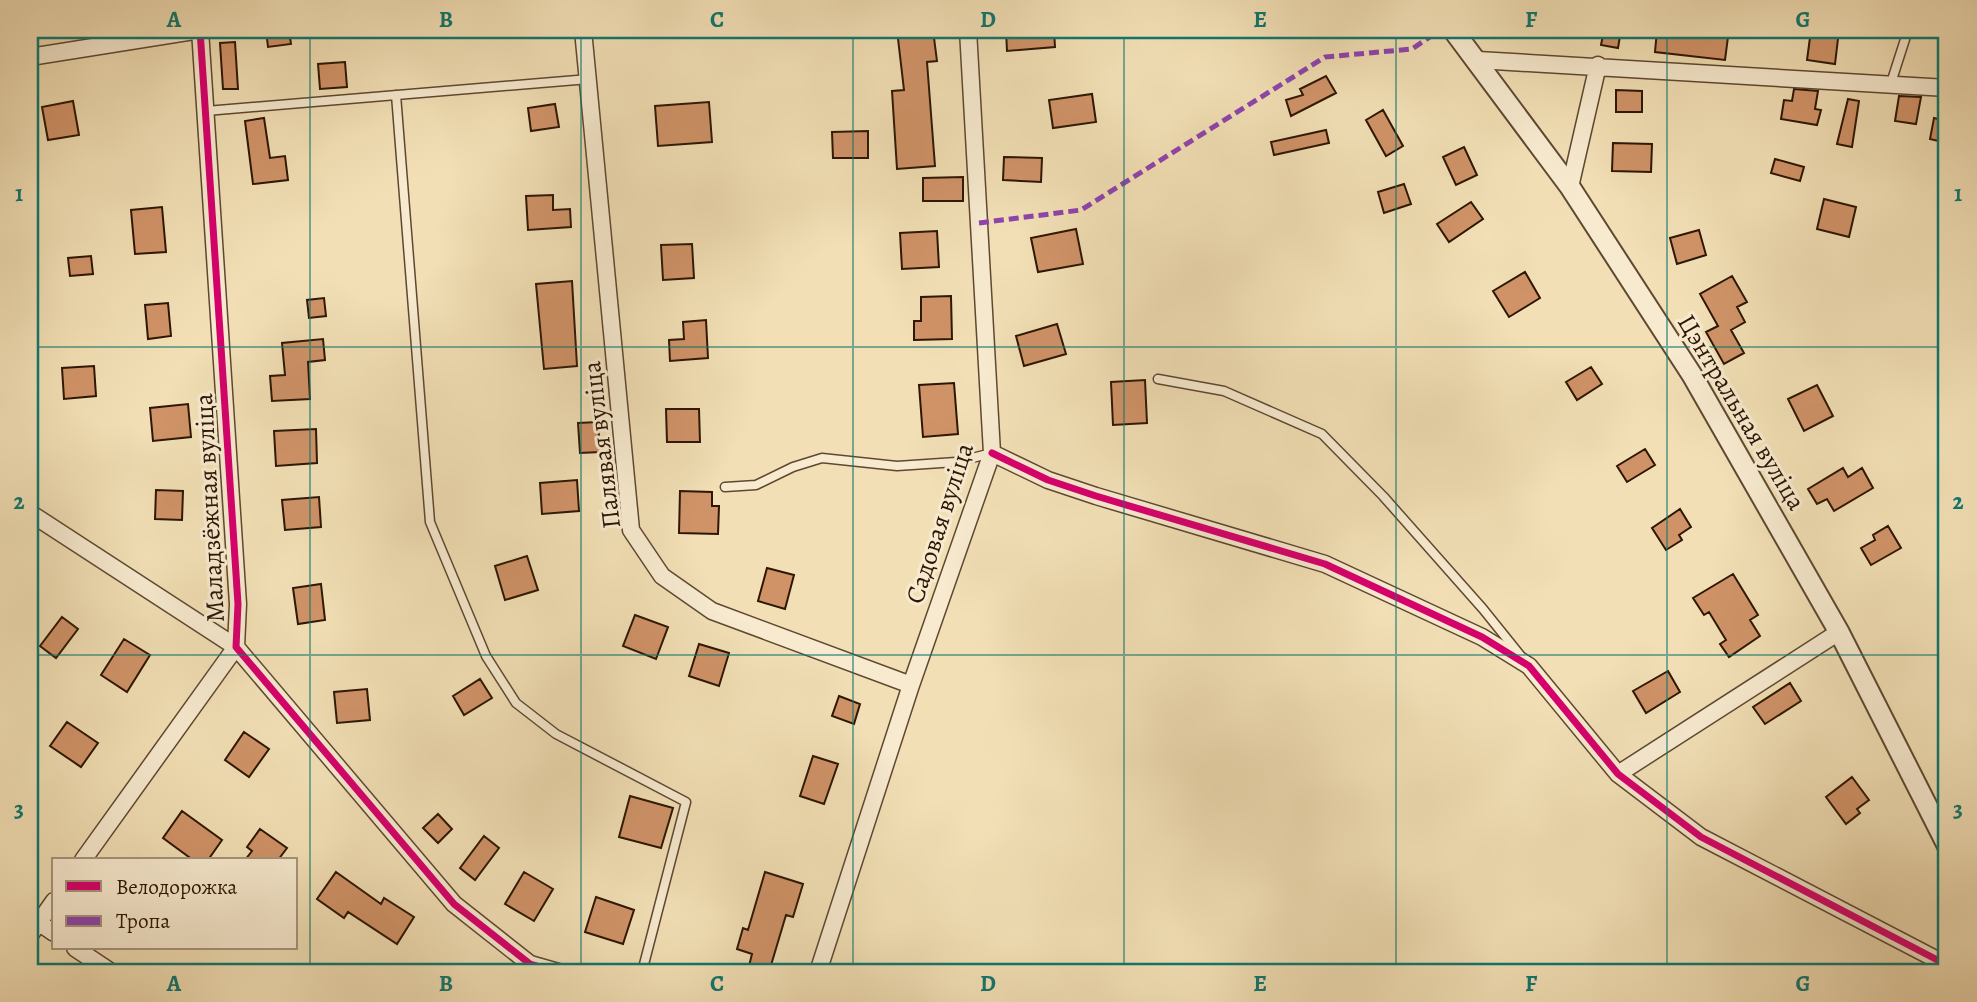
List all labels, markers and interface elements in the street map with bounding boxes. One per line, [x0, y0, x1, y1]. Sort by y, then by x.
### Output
text: A [166, 4, 182, 35]
text: B [439, 4, 453, 35]
text: C [710, 4, 724, 35]
text: D [980, 4, 996, 35]
text: E [1253, 4, 1267, 35]
text: F [1525, 4, 1538, 35]
text: G [1795, 4, 1811, 35]
text: 1 [15, 178, 23, 209]
text: 1 [1954, 178, 1962, 209]
street label: Цэнтральная вуліца [1669, 308, 1814, 517]
street label: Палявая вуліца [574, 359, 629, 531]
street label: Маладзёжная вуліца [186, 393, 233, 623]
street label: Садовая вуліца [897, 438, 982, 608]
text: 2 [13, 486, 25, 517]
text: 2 [1952, 486, 1964, 517]
text: 3 [14, 794, 24, 825]
text: 3 [1953, 794, 1963, 825]
legend [52, 858, 298, 950]
text: Велодорожка [116, 873, 237, 901]
text: Тропа [116, 907, 170, 935]
text: A [166, 968, 182, 999]
text: B [439, 968, 453, 999]
text: C [710, 968, 724, 999]
text: D [980, 968, 996, 999]
text: E [1253, 968, 1267, 999]
text: F [1525, 968, 1538, 999]
text: G [1795, 968, 1811, 999]

